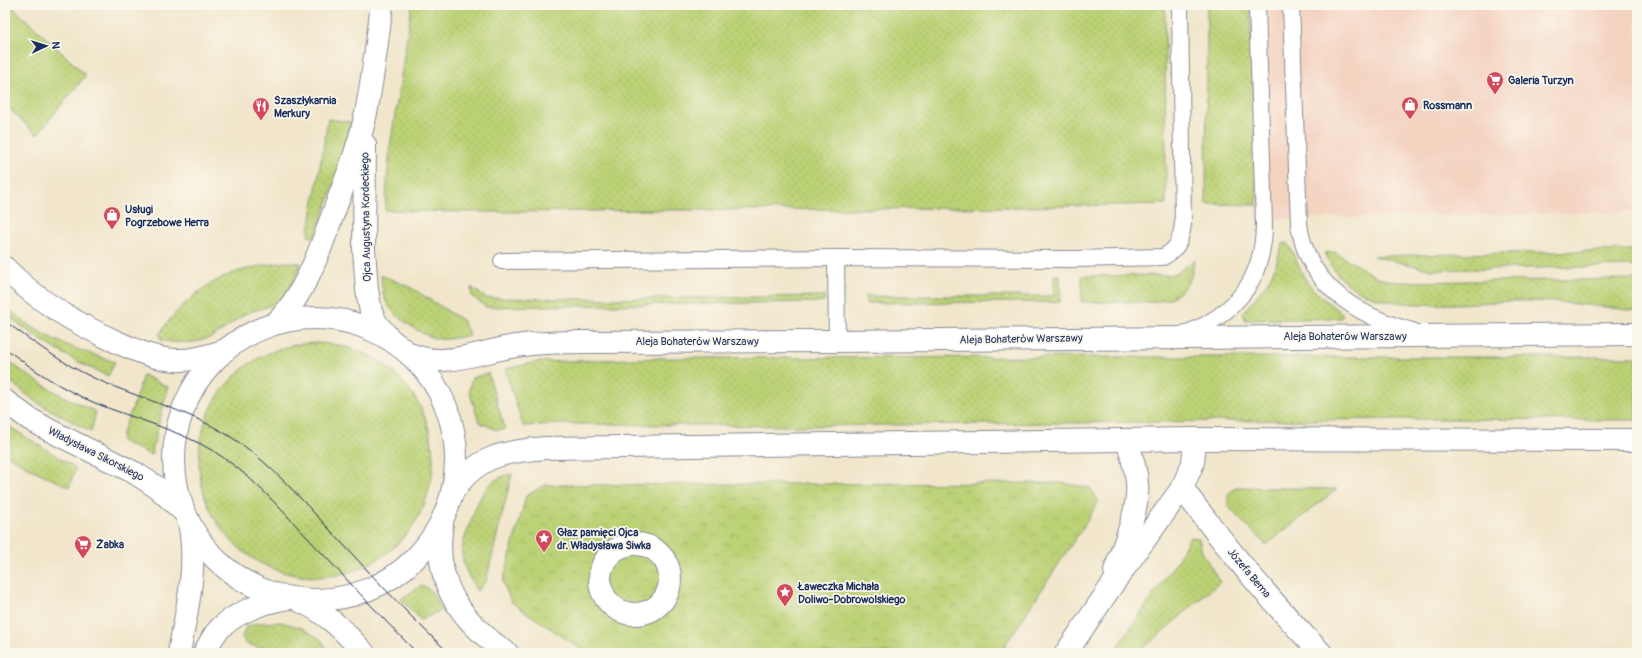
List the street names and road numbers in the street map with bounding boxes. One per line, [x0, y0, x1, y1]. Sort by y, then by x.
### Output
street label: Ojca Augustyna Kordeckiego [358, 152, 374, 282]
street label: Aleja Bohaterów Warszawy [1283, 330, 1407, 343]
street label: Aleja Bohaterów Warszawy [959, 331, 1083, 347]
street label: Aleja Bohaterów Warszawy [635, 335, 759, 348]
street label: Władysława Sikorskiego [46, 424, 146, 484]
street label: Józefa Bema [1225, 546, 1273, 600]

